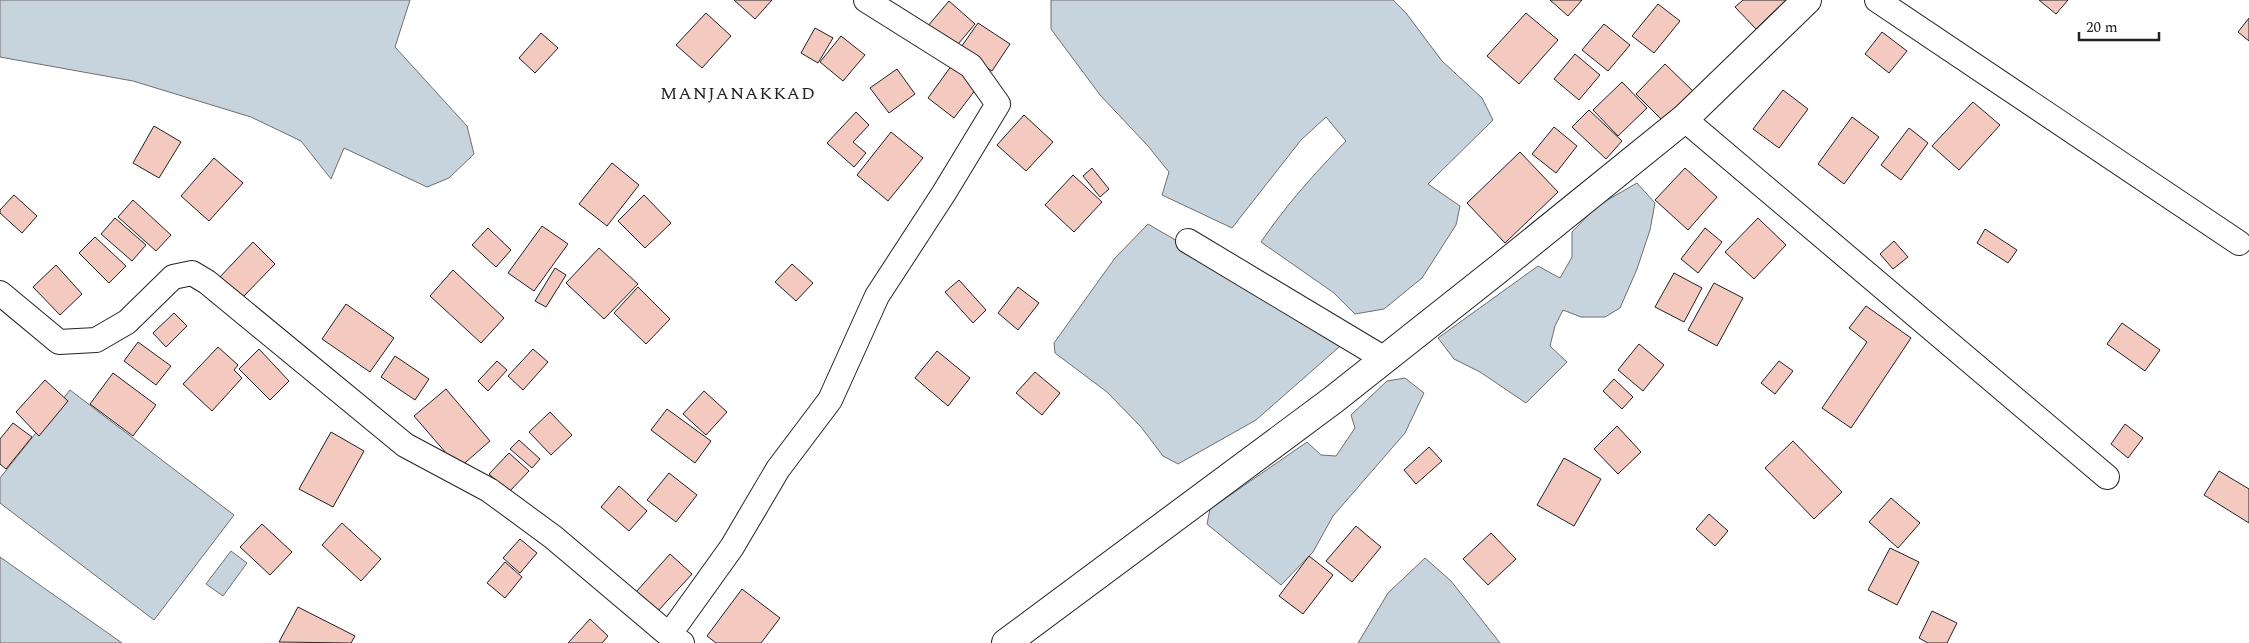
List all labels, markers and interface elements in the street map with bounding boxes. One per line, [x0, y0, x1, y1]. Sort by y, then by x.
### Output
scale bar [2079, 10, 2159, 42]
text: 20 m [2086, 16, 2118, 39]
district label: MANJANAKKAD [660, 80, 816, 107]

